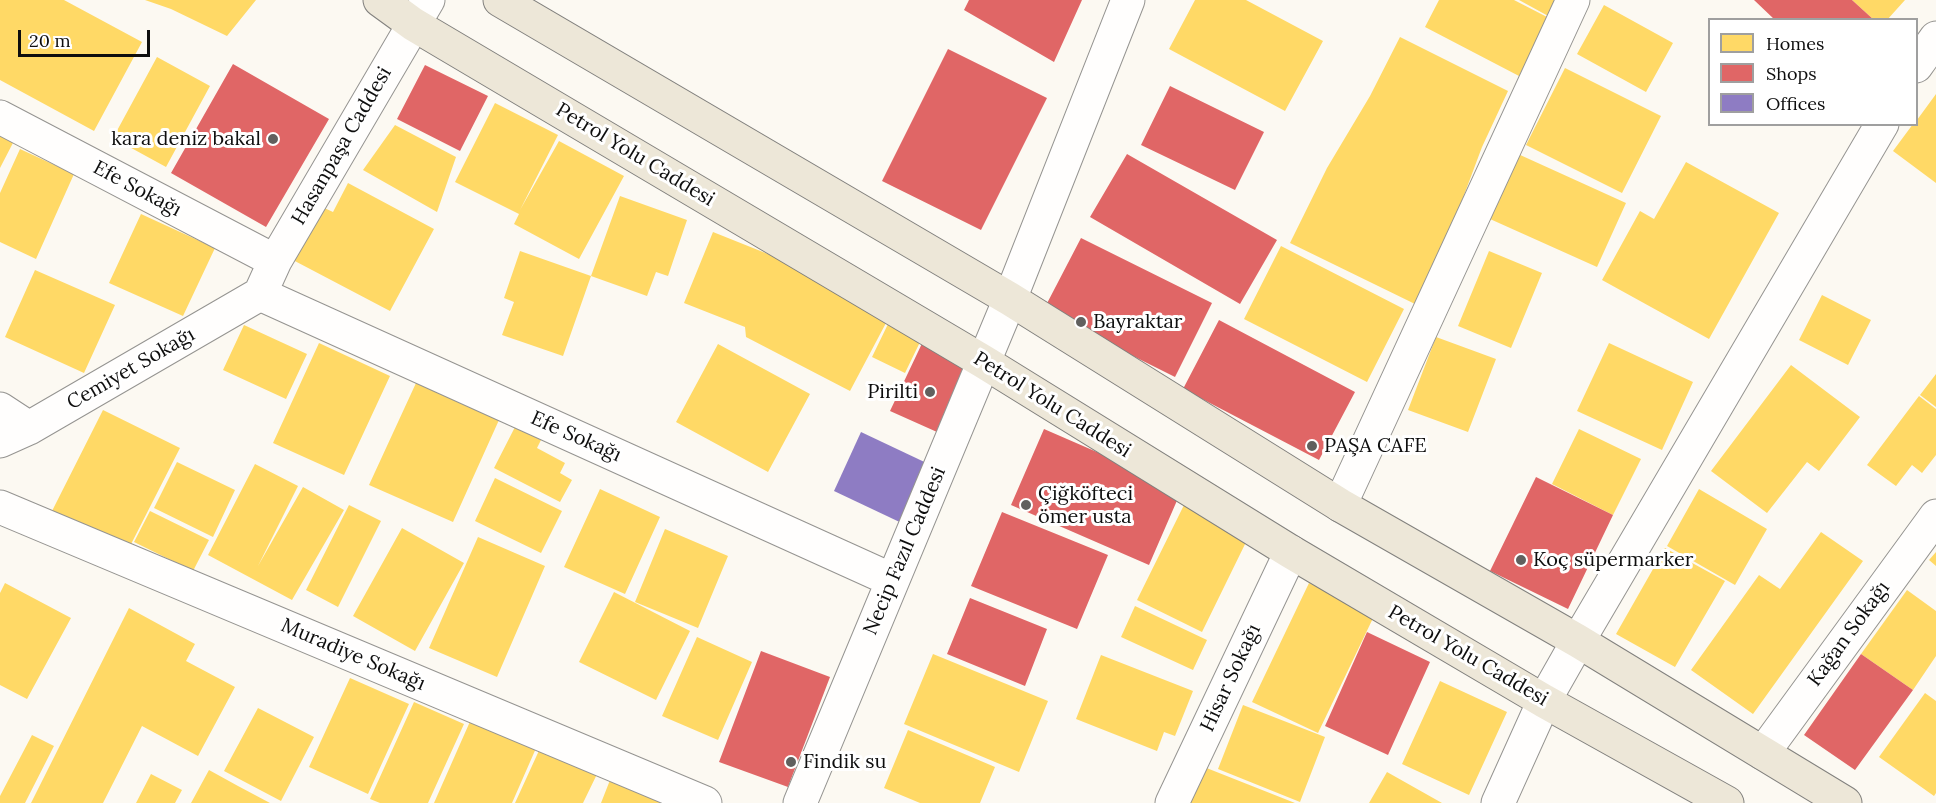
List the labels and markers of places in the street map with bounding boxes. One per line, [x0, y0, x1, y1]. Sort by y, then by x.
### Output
place label: kara deniz bakal [111, 127, 261, 151]
marker: kara deniz bakal [266, 132, 280, 146]
place label: Bayraktar [1093, 310, 1182, 334]
marker: Bayraktar [1074, 315, 1088, 329]
place label: Pirilti [867, 380, 918, 404]
marker: Pirilti [923, 385, 937, 399]
place label: PAŞA CAFE [1324, 434, 1427, 458]
marker: PAŞA CAFE [1305, 439, 1319, 453]
place label: Çiğköfteci ömer usta [1038, 482, 1133, 529]
marker: Çiğköfteci ömer usta [1019, 498, 1033, 512]
place label: Koç süpermarker [1533, 548, 1693, 572]
marker: Koç süpermarker [1514, 553, 1528, 567]
place label: Findik su [803, 750, 886, 774]
marker: Findik su [784, 755, 798, 769]

